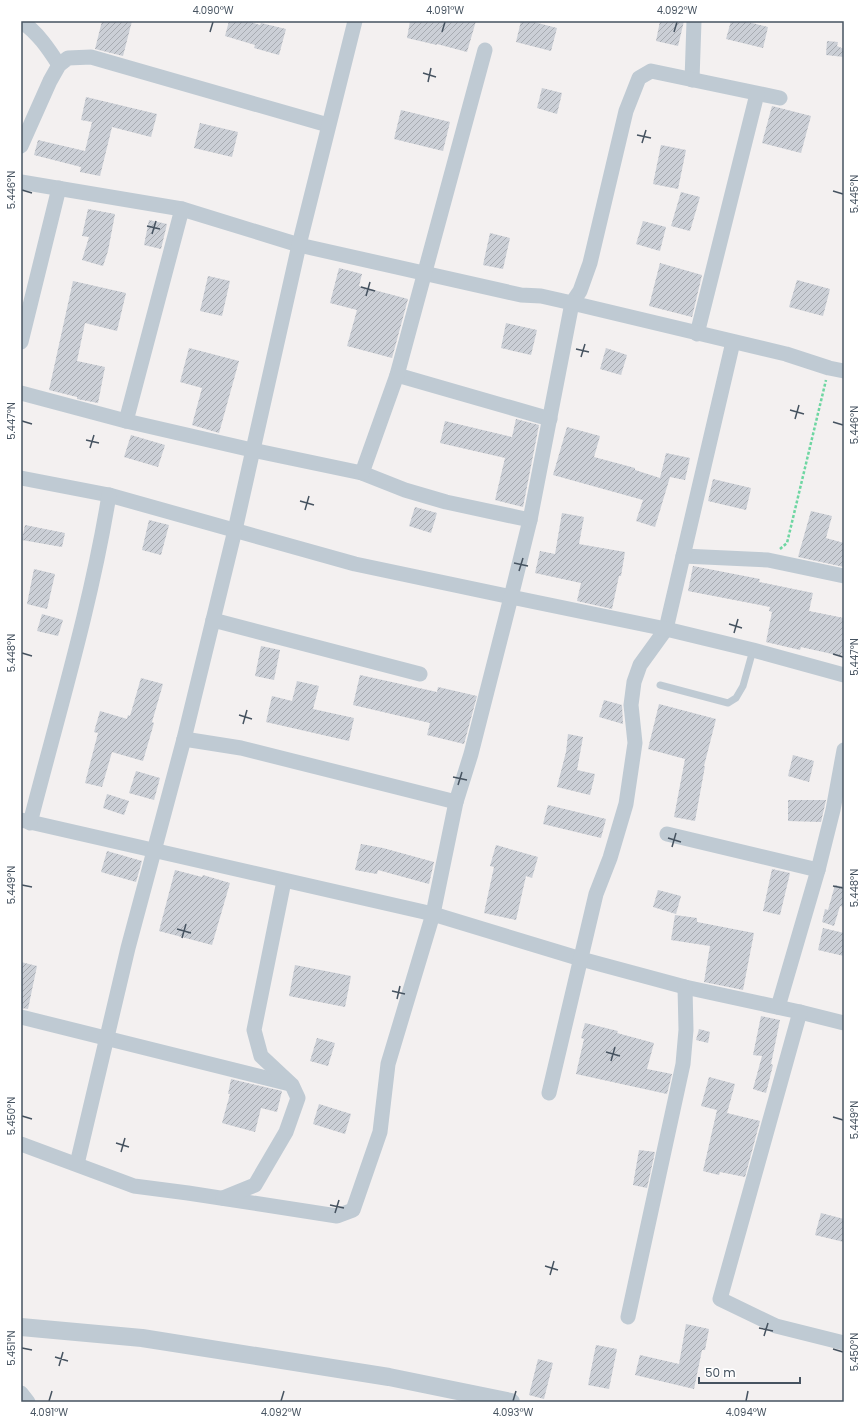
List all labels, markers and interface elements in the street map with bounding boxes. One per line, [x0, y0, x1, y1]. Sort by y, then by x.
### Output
text: 4.090°W [192, 3, 234, 18]
text: 4.091°W [426, 3, 464, 18]
text: 4.092°W [657, 3, 698, 18]
text: 5.446°N [4, 171, 19, 209]
text: 5.445°N [847, 175, 862, 213]
text: 5.447°N [4, 402, 19, 440]
text: 5.446°N [847, 406, 862, 444]
text: 5.448°N [4, 634, 19, 672]
text: 5.447°N [847, 638, 862, 676]
text: 5.449°N [4, 866, 19, 904]
text: 5.448°N [847, 869, 862, 907]
text: 5.450°N [4, 1097, 19, 1135]
text: 5.449°N [847, 1101, 862, 1139]
text: 5.451°N [4, 1330, 19, 1366]
text: 5.450°N [847, 1333, 862, 1371]
scale bar [699, 1359, 800, 1385]
text: 50 m [705, 1364, 736, 1381]
text: 4.091°W [30, 1405, 68, 1420]
text: 4.092°W [261, 1405, 302, 1420]
text: 4.093°W [493, 1405, 534, 1420]
text: 4.094°W [725, 1405, 767, 1420]

